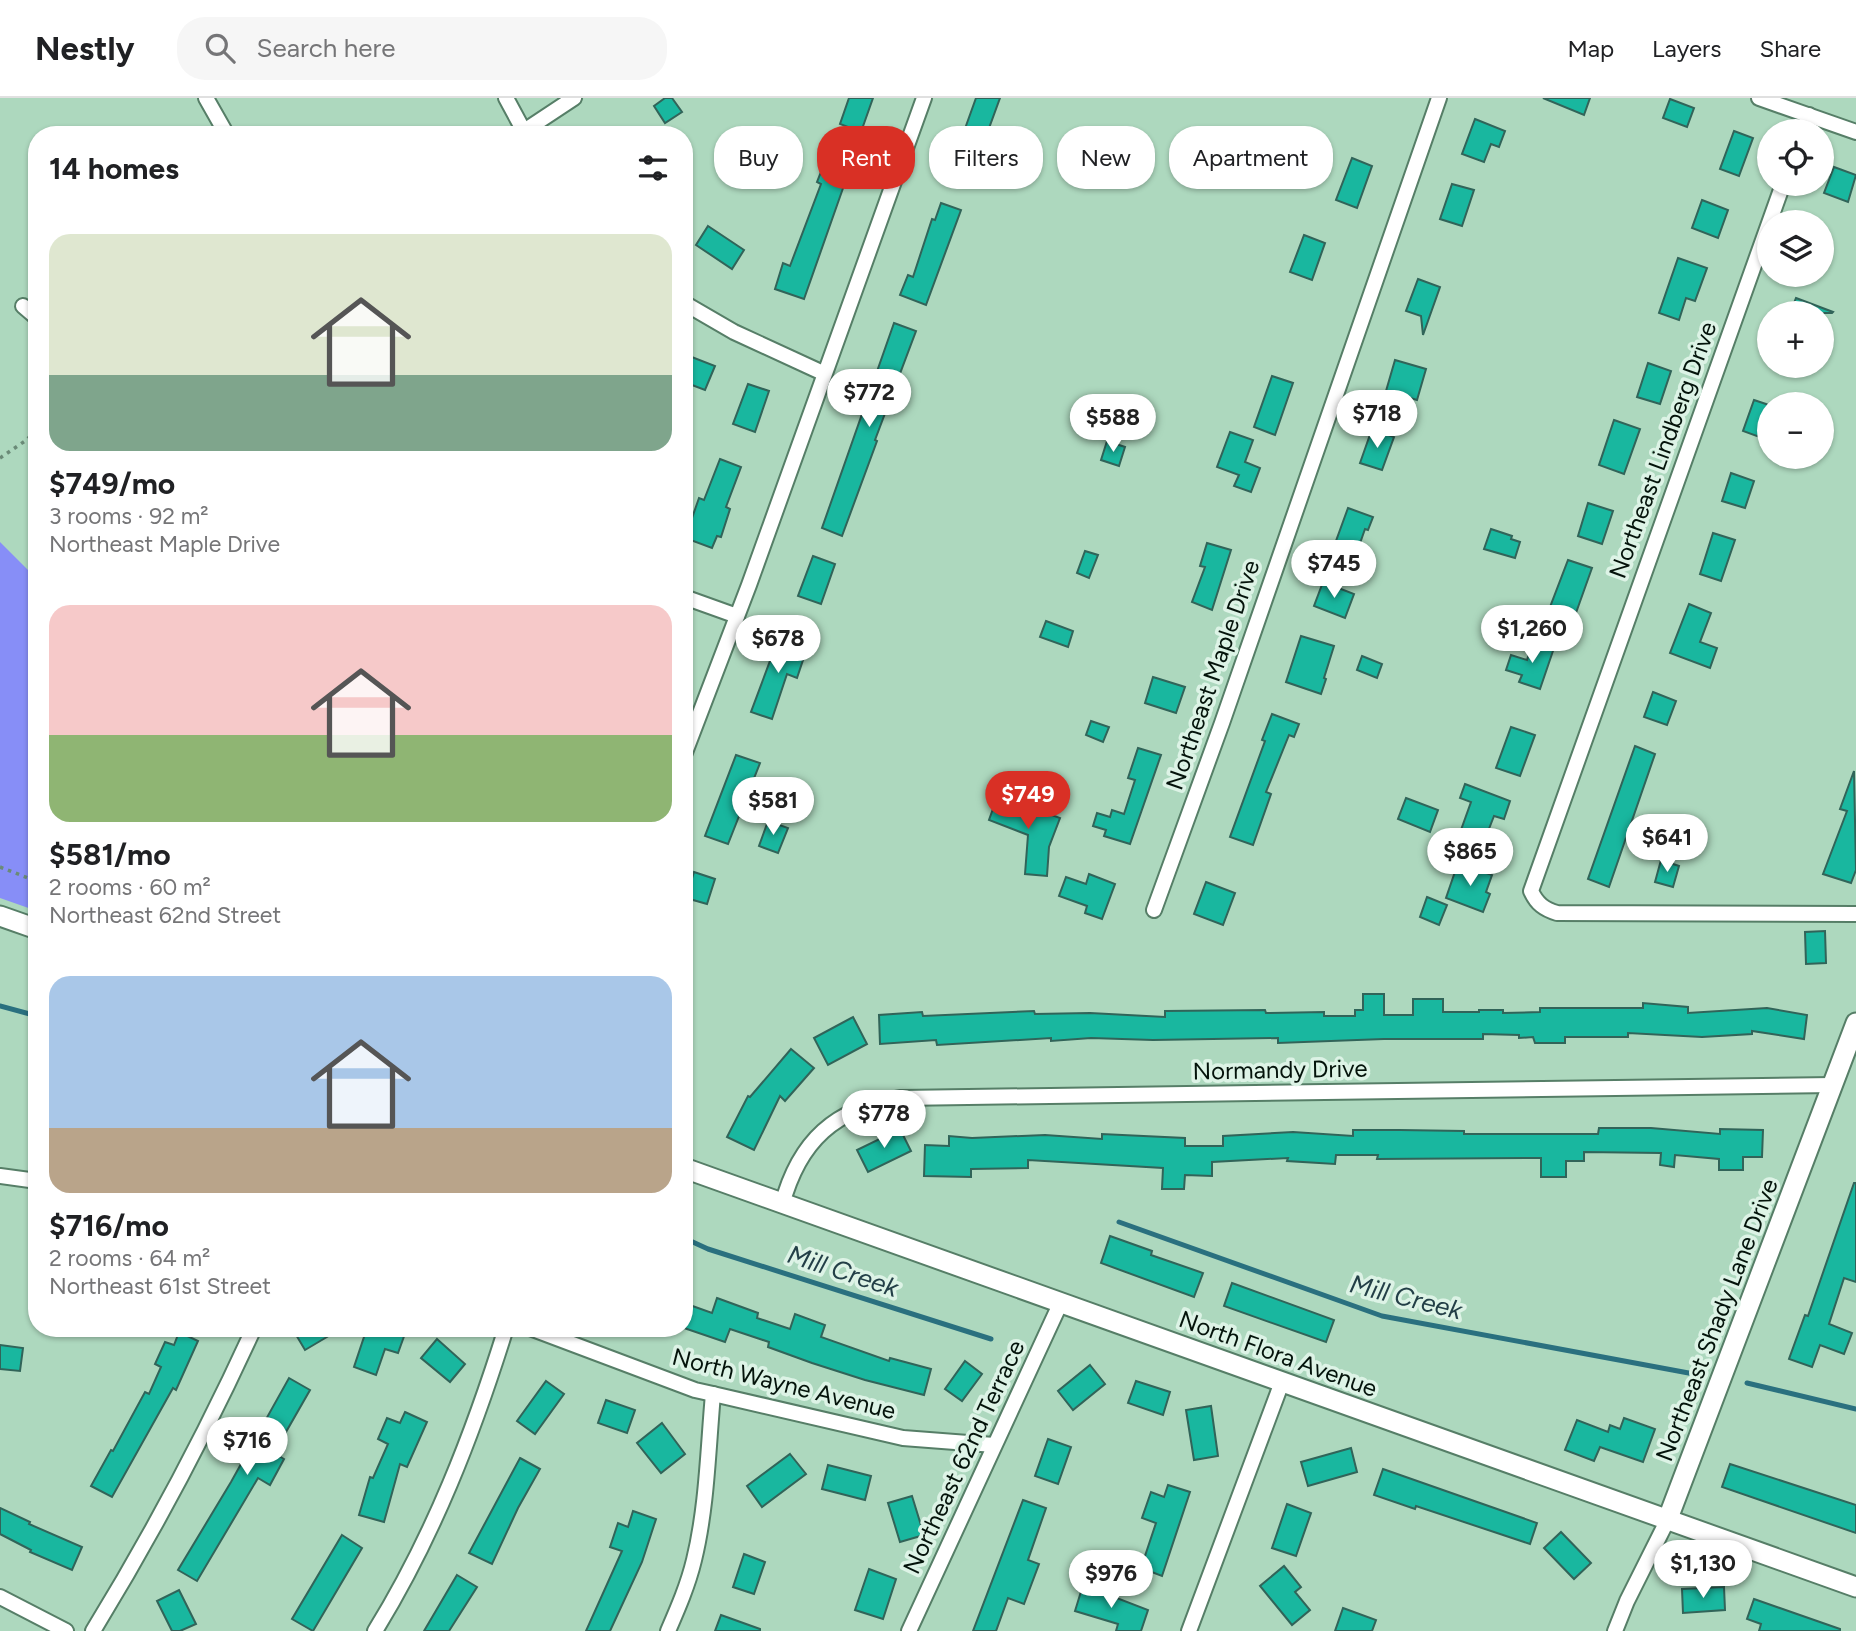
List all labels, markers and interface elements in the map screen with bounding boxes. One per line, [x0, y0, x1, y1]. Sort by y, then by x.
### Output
search box [177, 17, 667, 80]
text: Nestly [35, 29, 135, 68]
icon: search [201, 29, 239, 67]
text: Search here [257, 32, 395, 64]
text: Map [1567, 34, 1614, 63]
text: Layers [1652, 34, 1721, 63]
text: Share [1759, 34, 1821, 63]
map controls [1757, 119, 1834, 469]
button: locate [1757, 119, 1834, 196]
chip: Buy [714, 126, 803, 189]
chip: Rent [817, 126, 915, 189]
chip: Filters [929, 126, 1043, 189]
chip: New [1057, 126, 1155, 189]
chip: Apartment [1169, 126, 1333, 189]
icon: filters [634, 149, 672, 187]
text: 14 homes [49, 150, 179, 187]
button: layers [1757, 210, 1834, 287]
icon: home [298, 279, 424, 405]
button: + [1757, 301, 1834, 378]
street label: Northeast Lindberg Drive [1603, 318, 1722, 582]
pin: $772 [828, 370, 910, 429]
text: $772 [843, 378, 895, 406]
pin: $718 [1336, 390, 1418, 450]
button: − [1757, 392, 1834, 469]
pin: $588 [1072, 394, 1154, 454]
text: $718 [1352, 399, 1402, 427]
text: $588 [1086, 403, 1140, 431]
text: $749/mo [49, 465, 175, 502]
text: 3 rooms · 92 m² [49, 502, 209, 530]
text: Northeast Maple Drive [49, 530, 280, 558]
pin: $745 [1293, 540, 1375, 600]
text: $745 [1307, 549, 1361, 577]
street label: Northeast Maple Drive [1160, 556, 1265, 794]
pin: $1,260 [1475, 606, 1589, 665]
text: $1,260 [1497, 614, 1567, 642]
pin: $678 [737, 616, 819, 675]
text: $678 [752, 624, 804, 652]
icon: home [298, 650, 424, 776]
pin: $749 [987, 772, 1069, 831]
pin: $581 [732, 778, 814, 837]
text: $749 [1001, 780, 1055, 808]
text: $581 [748, 786, 798, 814]
pin: $641 [1626, 814, 1708, 874]
text: $641 [1642, 823, 1692, 851]
pin: $865 [1429, 828, 1511, 888]
text: $581/mo [49, 836, 171, 873]
text: $865 [1443, 837, 1497, 865]
text: 2 rooms · 60 m² [49, 873, 211, 901]
text: Northeast 62nd Street [49, 901, 281, 929]
icon: home [298, 1021, 424, 1147]
street label: Normandy Drive [1192, 1053, 1368, 1086]
pin: $778 [843, 1090, 925, 1150]
text: $778 [858, 1099, 910, 1127]
street label: Northeast Shady Lane Drive [1649, 1174, 1784, 1465]
text: $716/mo [49, 1207, 169, 1244]
water label: Mill Creek [784, 1238, 904, 1304]
text: 2 rooms · 64 m² [49, 1244, 210, 1272]
water label: Mill Creek [1346, 1268, 1467, 1327]
text: Northeast 61st Street [49, 1272, 271, 1300]
street label: North Flora Avenue [1175, 1304, 1381, 1403]
street label: Northeast 62nd Terrace [897, 1335, 1030, 1578]
street label: North Wayne Avenue [669, 1342, 899, 1425]
pin: $716 [206, 1418, 288, 1477]
text: $716 [223, 1426, 271, 1454]
pin: $1,130 [1646, 1540, 1760, 1600]
text: $1,130 [1670, 1549, 1736, 1577]
pin: $976 [1070, 1550, 1152, 1610]
text: $976 [1085, 1559, 1137, 1587]

